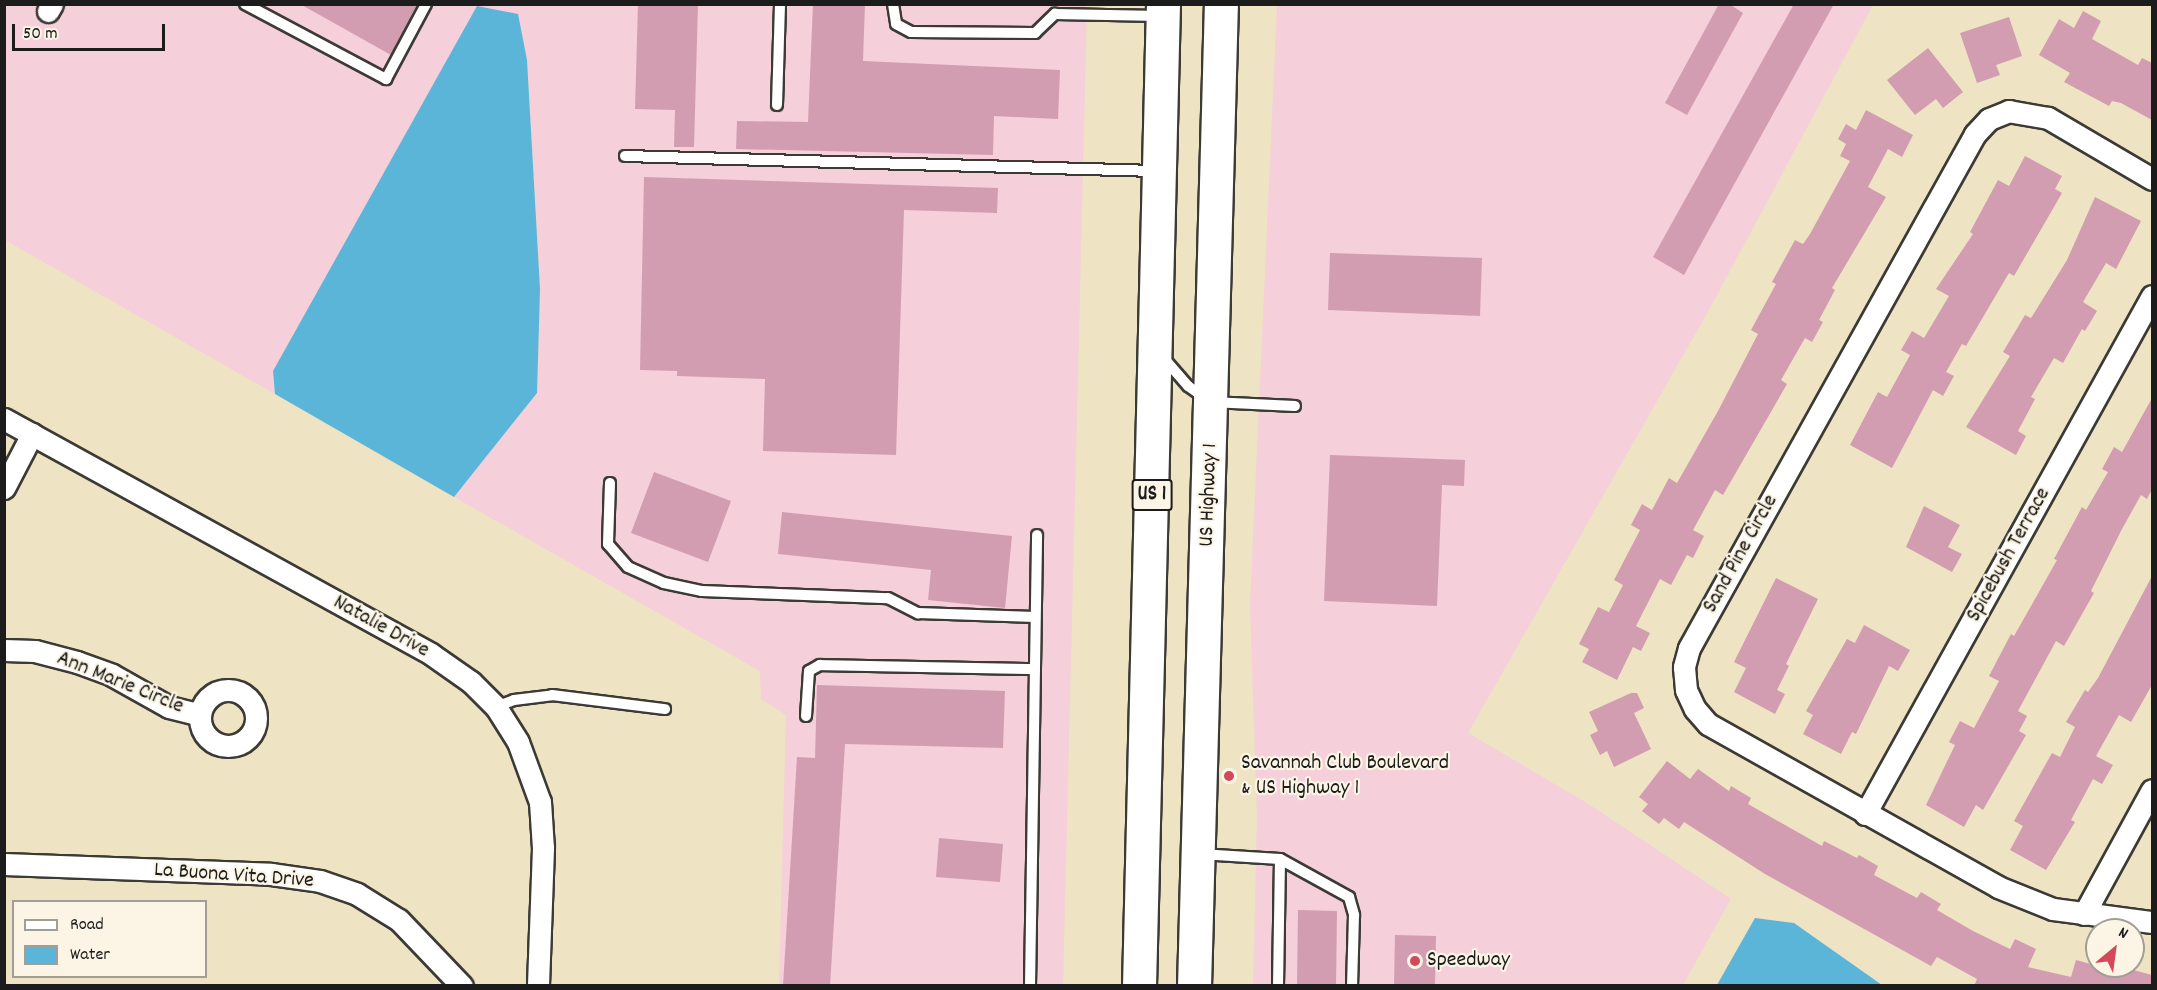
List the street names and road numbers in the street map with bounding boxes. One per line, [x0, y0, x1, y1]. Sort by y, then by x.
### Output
street label: US Highway 1 [1194, 443, 1224, 547]
road number: US 1 [1131, 477, 1173, 513]
street label: Spicebush Terrace [1961, 483, 2057, 627]
street label: Sand Pine Circle [1698, 490, 1784, 618]
street label: Natalie Drive [328, 590, 434, 664]
street label: Ann Marie Circle [53, 646, 187, 720]
street label: La Buona Vita Drive [153, 857, 315, 895]

